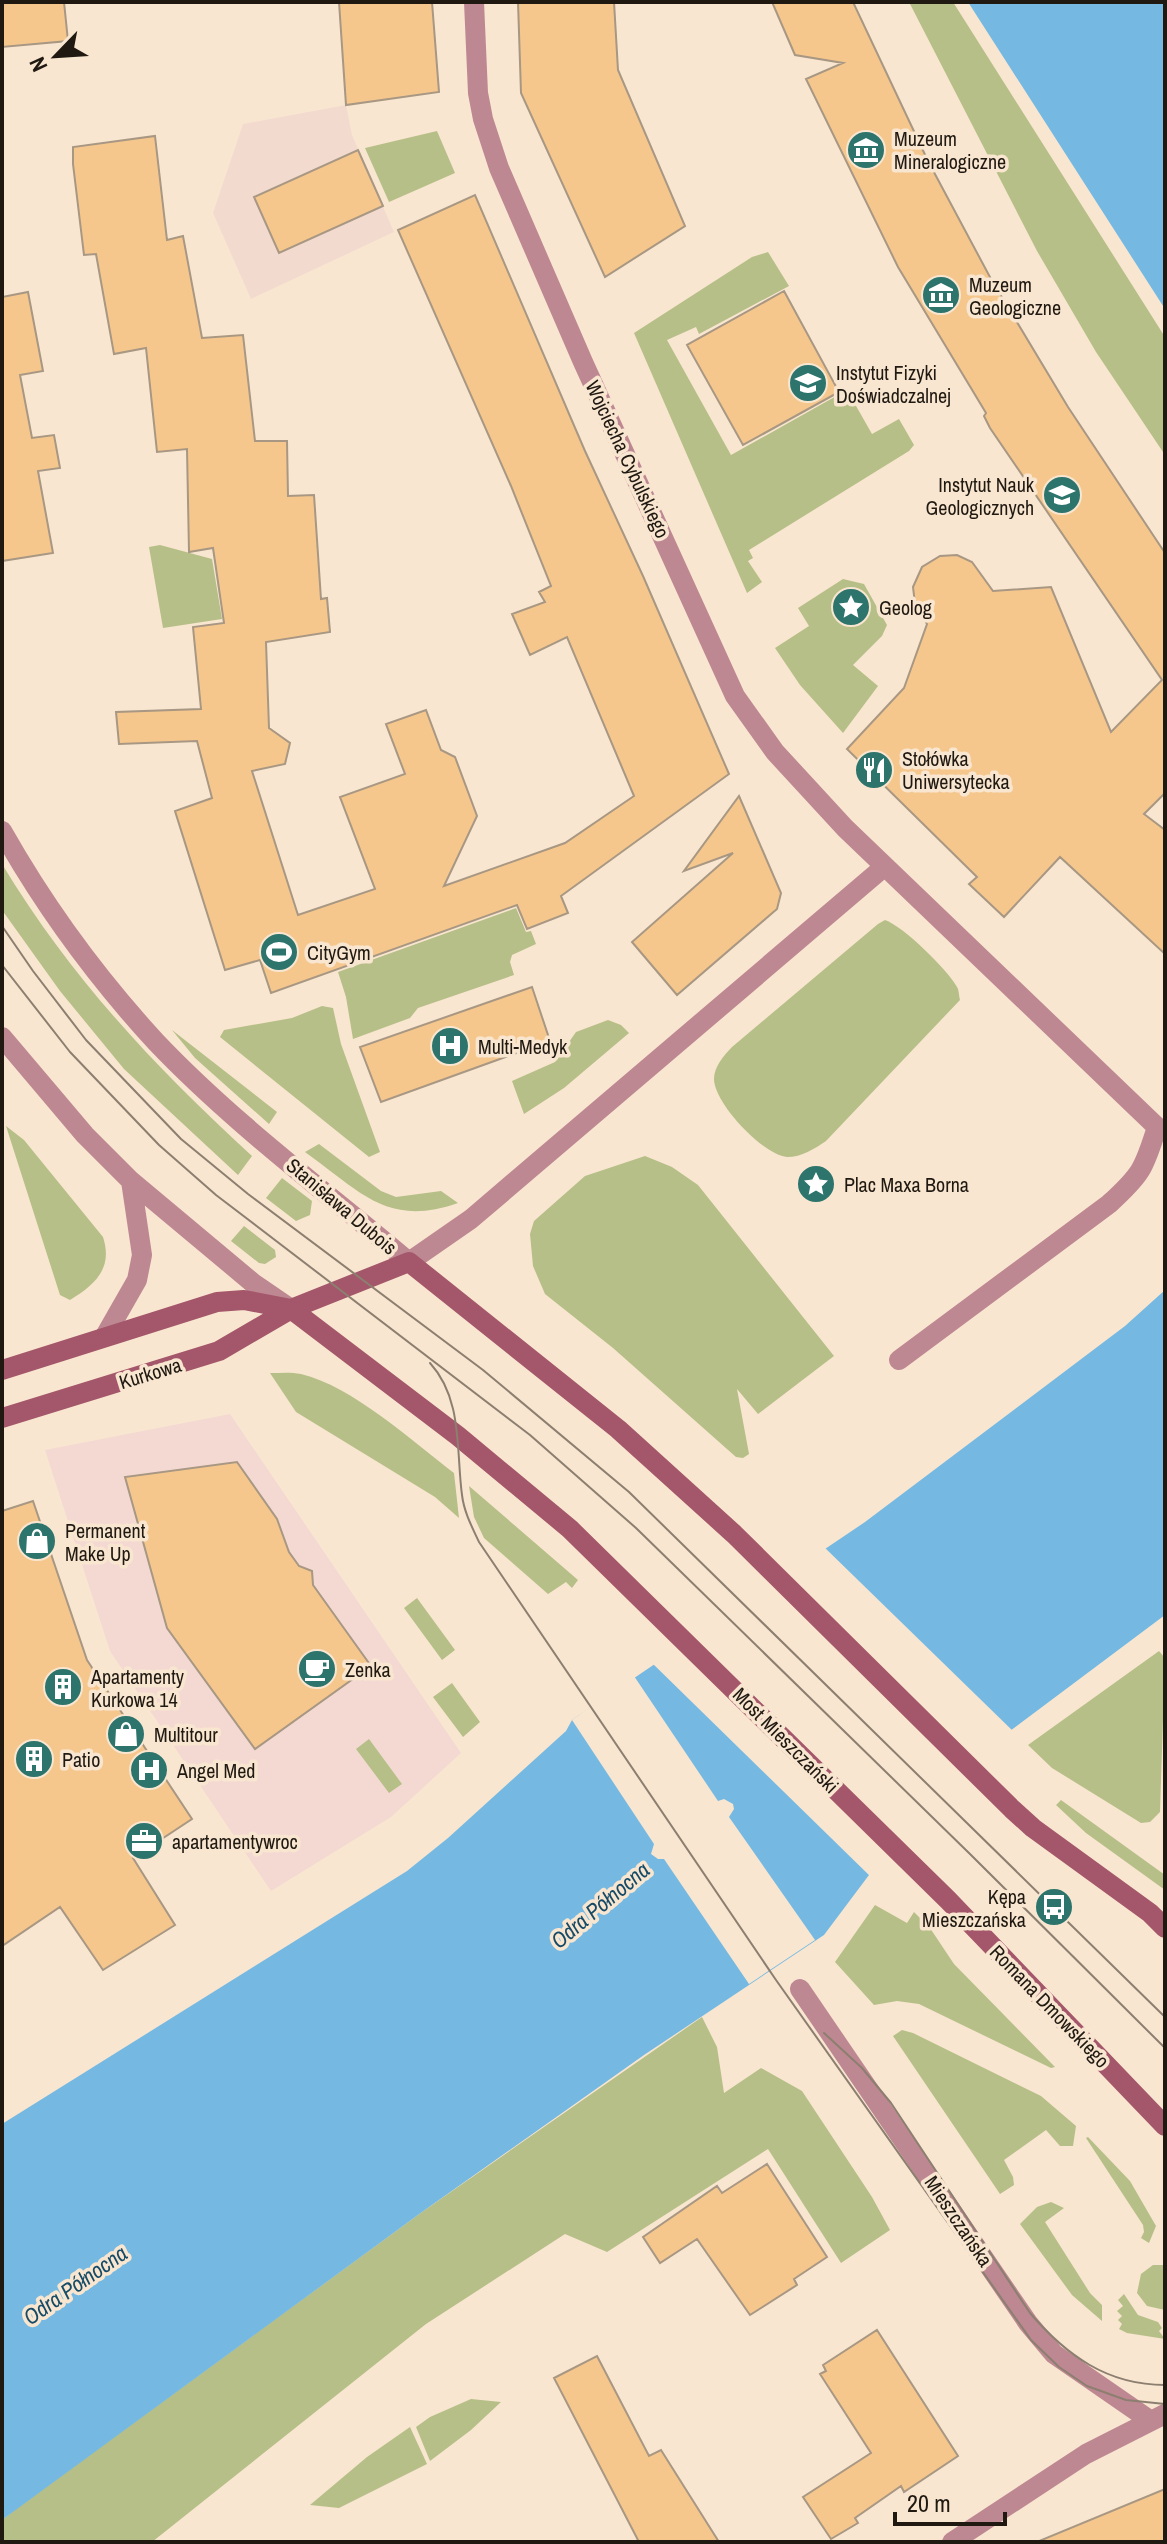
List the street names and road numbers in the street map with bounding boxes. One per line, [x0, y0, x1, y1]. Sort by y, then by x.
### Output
street label: Wojciecha Cybulskiego [580, 376, 676, 542]
street label: Stanisława Dubois [281, 1152, 403, 1260]
street label: Kurkowa [116, 1351, 184, 1395]
street label: Most Mieszczański [727, 1681, 845, 1799]
street label: Romana Dmowskiego [984, 1939, 1116, 2073]
street label: Mieszczańska [919, 2170, 999, 2272]

